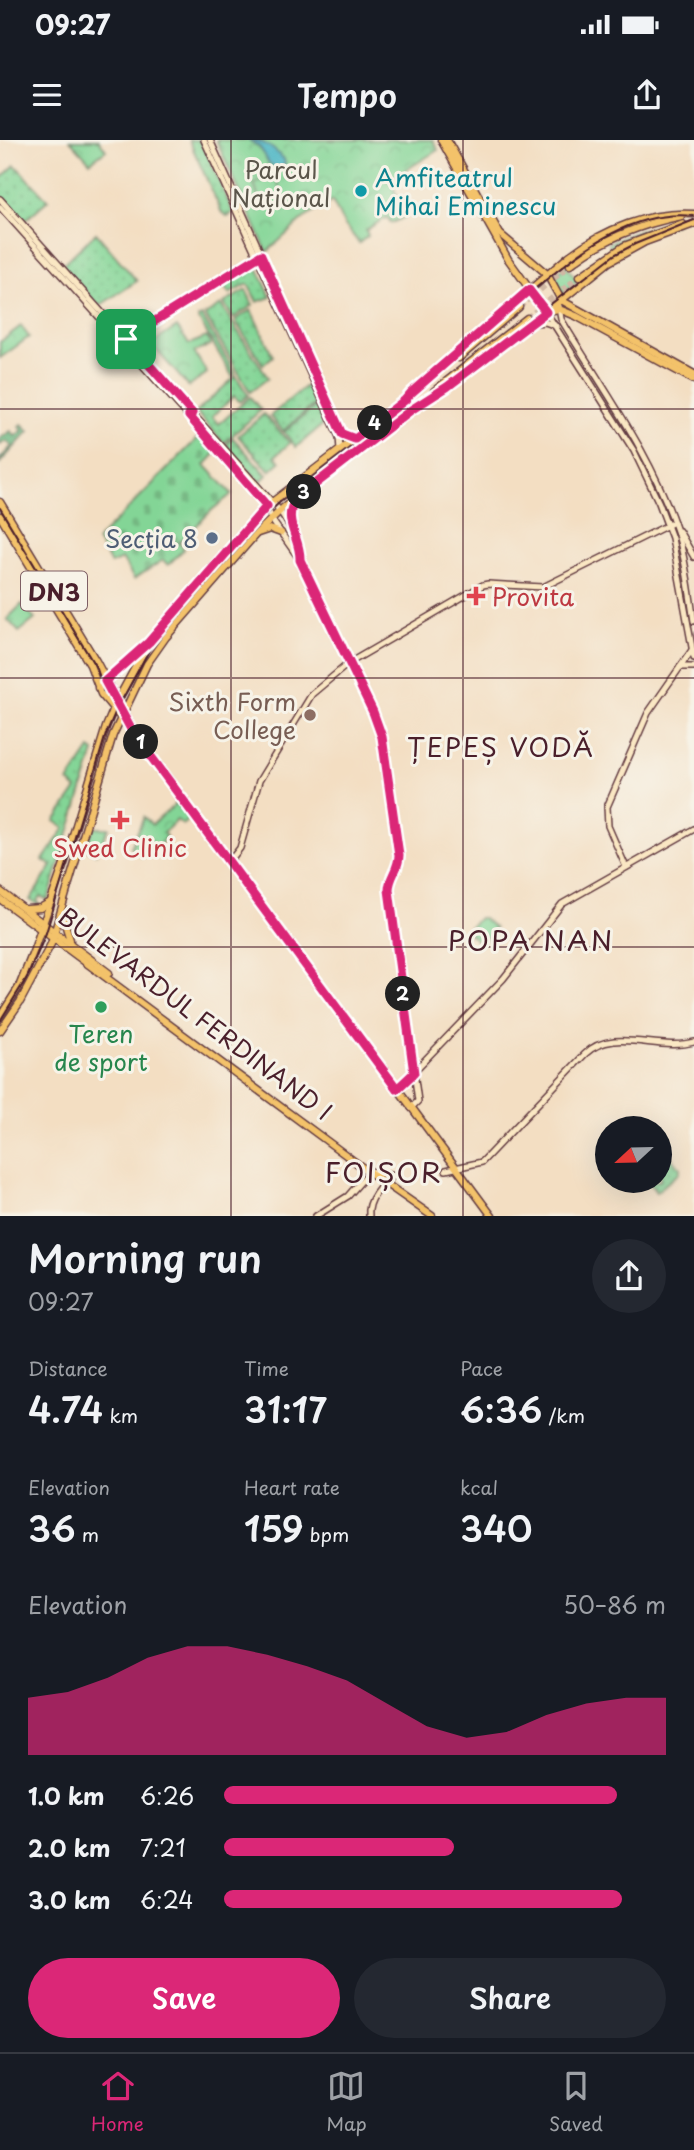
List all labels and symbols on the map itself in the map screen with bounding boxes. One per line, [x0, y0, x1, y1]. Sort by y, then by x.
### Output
park label: Parcul Național [232, 151, 330, 215]
place label: Amfiteatrul Mihai Eminescu [375, 159, 557, 223]
marker: Amfiteatrul Mihai Eminescu [353, 183, 369, 199]
pin [96, 309, 156, 369]
pin: 4 [358, 406, 392, 440]
pin: 3 [286, 474, 322, 510]
place label: Secția 8 [105, 520, 198, 556]
marker: Secția 8 [204, 530, 220, 546]
road number: DN3 [21, 572, 87, 611]
place label: Provita [492, 578, 574, 614]
marker: Provita [466, 586, 486, 606]
place label: Sixth Form College [168, 683, 296, 747]
marker: Sixth Form College [302, 707, 318, 723]
pin: 1 [124, 724, 158, 760]
district label: ȚEPEȘ VODĂ [407, 727, 595, 766]
marker: Swed Clinic [110, 810, 130, 830]
place label: Swed Clinic [53, 829, 187, 865]
street label: BULEVARDUL FERDINAND I [52, 898, 340, 1128]
district label: POPA NAN [448, 918, 614, 961]
pin: 2 [386, 976, 420, 1012]
marker: Teren de sport [93, 999, 109, 1015]
place label: Teren de sport [54, 1015, 148, 1079]
north arrow [595, 1116, 672, 1194]
district label: FOIȘOR [325, 1150, 443, 1193]

